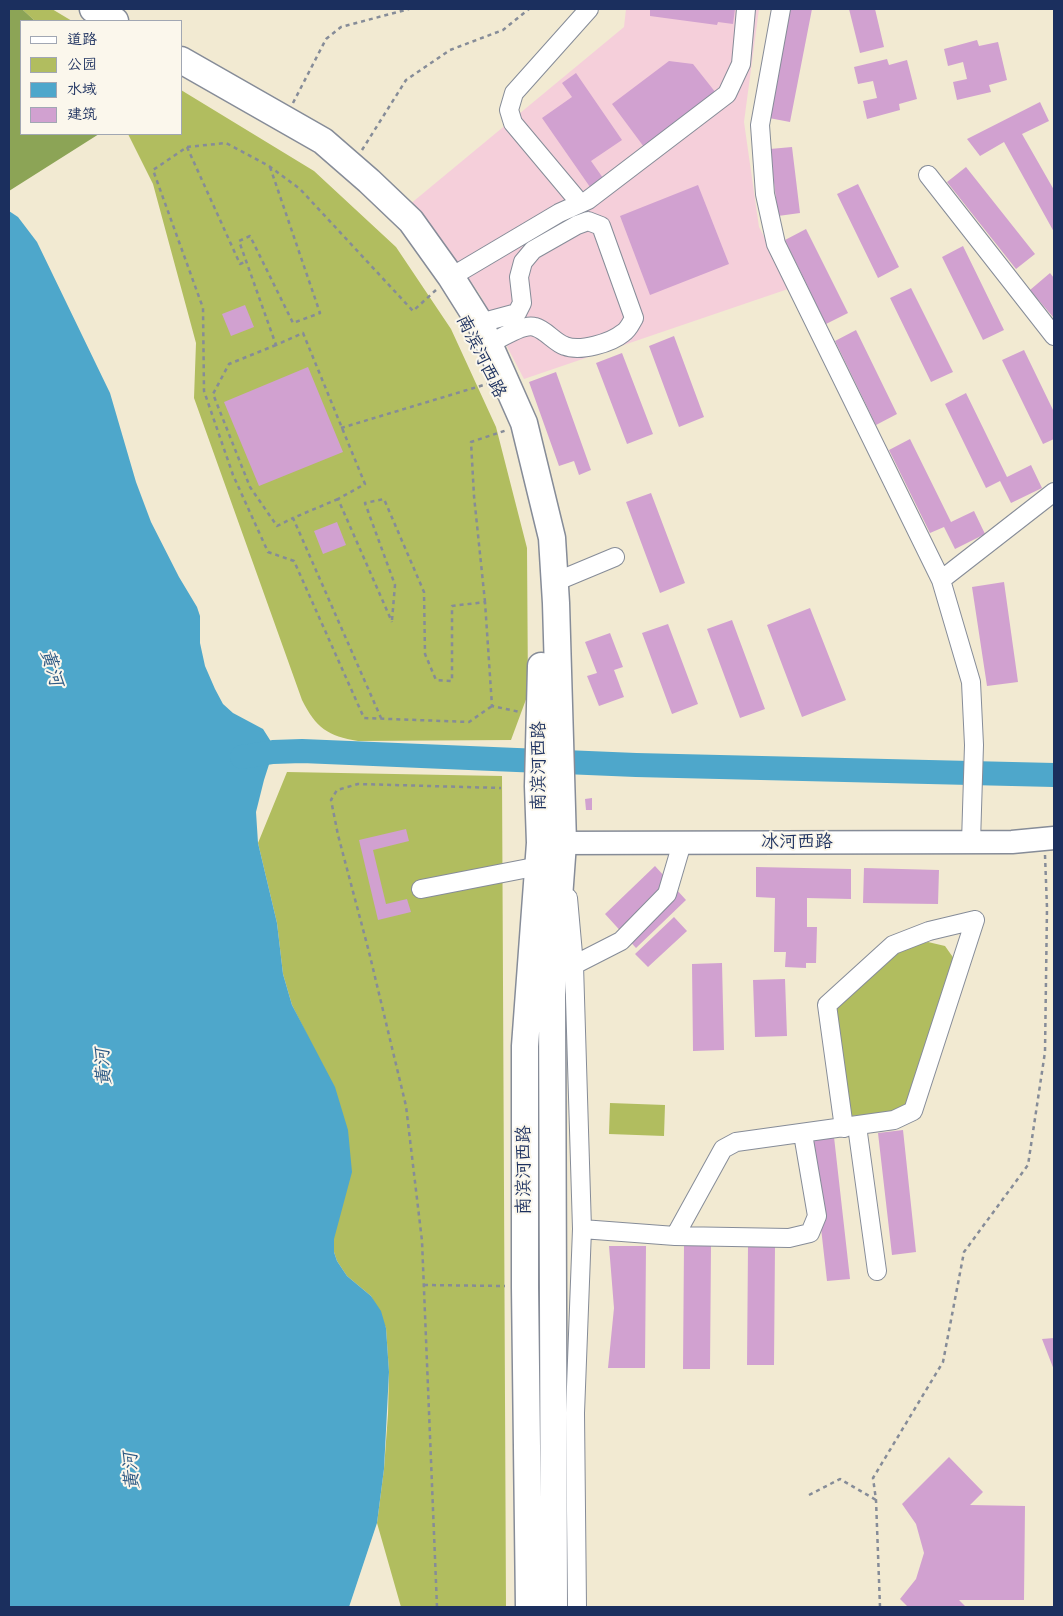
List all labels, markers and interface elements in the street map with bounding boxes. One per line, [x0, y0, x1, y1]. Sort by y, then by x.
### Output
legend [20, 20, 182, 135]
text: 道路 [67, 29, 97, 50]
text: 公园 [67, 54, 97, 75]
text: 水域 [67, 79, 97, 100]
text: 建筑 [67, 104, 97, 125]
street label: 南滨河西路 [451, 312, 509, 402]
water label: 黄河 [34, 646, 66, 690]
street label: 南滨河西路 [529, 721, 551, 811]
street label: 冰河西路 [761, 832, 833, 854]
water label: 黄河 [92, 1047, 118, 1087]
street label: 南滨河西路 [514, 1125, 536, 1215]
water label: 黄河 [120, 1451, 146, 1491]

